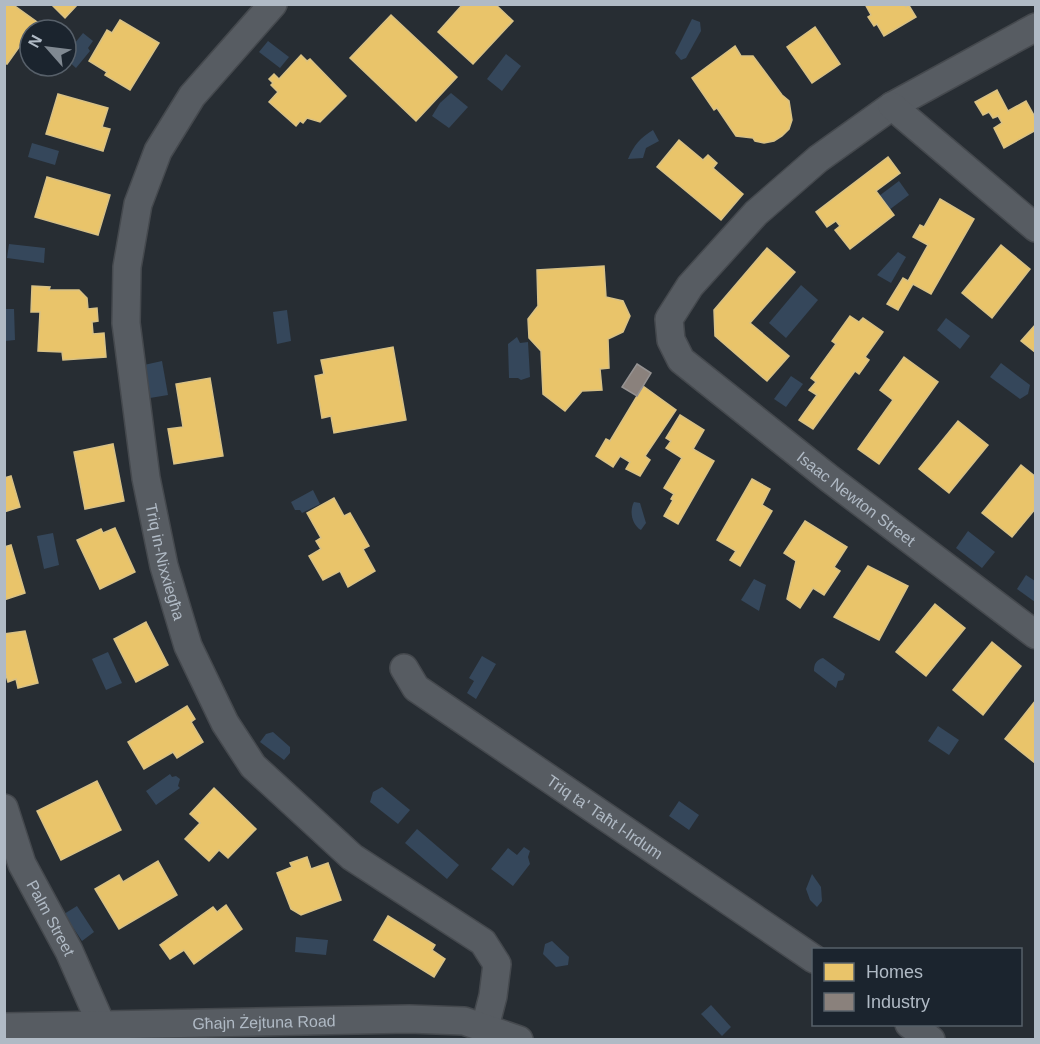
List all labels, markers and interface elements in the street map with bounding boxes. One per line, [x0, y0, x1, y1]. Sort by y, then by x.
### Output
north arrow [18, 18, 78, 78]
text: N [25, 32, 45, 50]
street label: Isaac Newton Street [794, 448, 919, 549]
street label: Triq in-Nixxiegħa [143, 502, 188, 622]
street label: Triq ta' Taħt l-Irdum [544, 771, 666, 862]
street label: Palm Street [24, 877, 79, 959]
legend [812, 948, 1022, 1026]
text: Homes [866, 962, 923, 982]
text: Industry [866, 992, 930, 1012]
street label: Għajn Żejtuna Road [192, 1012, 336, 1032]

